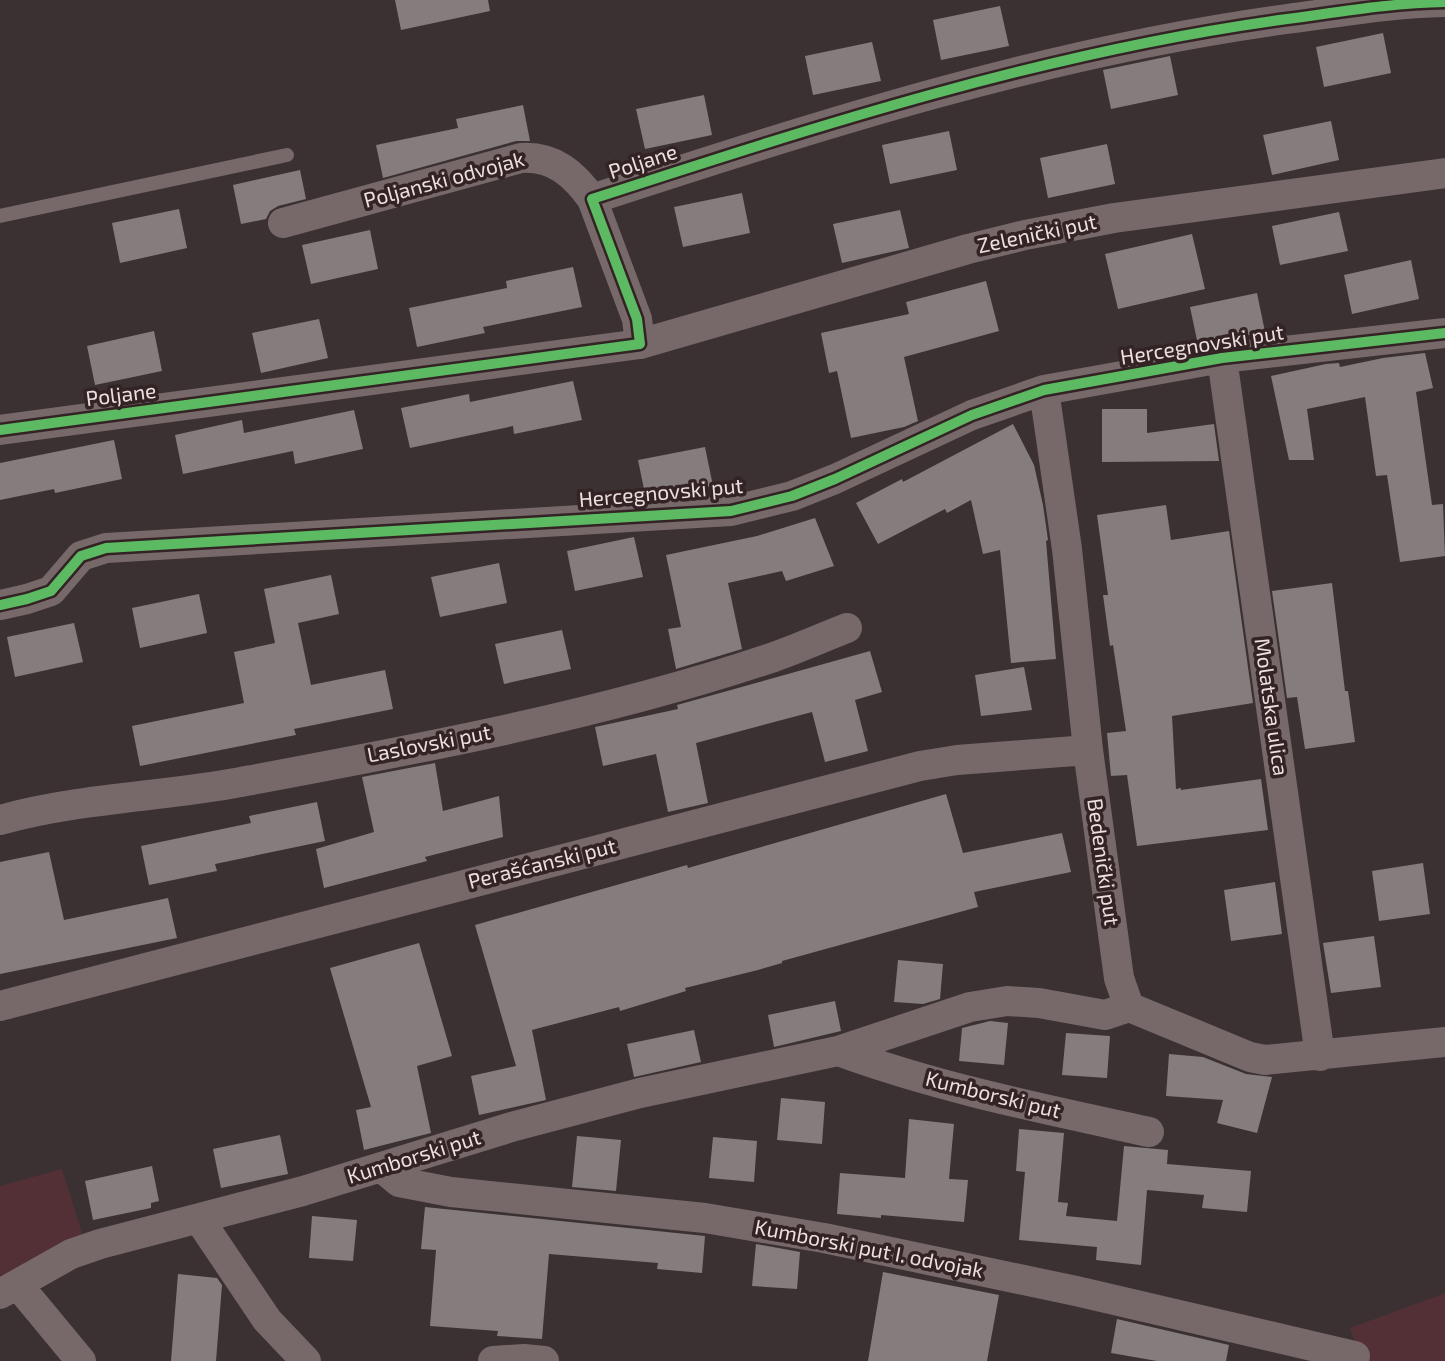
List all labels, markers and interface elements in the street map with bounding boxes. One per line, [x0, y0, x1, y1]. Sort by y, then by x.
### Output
street label: Poljane [605, 138, 680, 184]
street label: Poljanski odvojak [361, 145, 527, 213]
street label: Zelenički put [975, 208, 1099, 257]
street label: Hercegnovski put [1118, 318, 1285, 369]
street label: Poljane [84, 377, 158, 411]
street label: Hercegnovski put [578, 472, 744, 511]
street label: Molatska ulica [1250, 636, 1295, 777]
street label: Laslovski put [365, 718, 493, 767]
street label: Bedenički put [1083, 797, 1126, 927]
street label: Perašćanski put [465, 832, 618, 893]
street label: Kumborski put [923, 1065, 1064, 1122]
street label: Kumborski put [344, 1123, 483, 1188]
street label: Kumborski put I. odvojak [753, 1213, 986, 1283]

